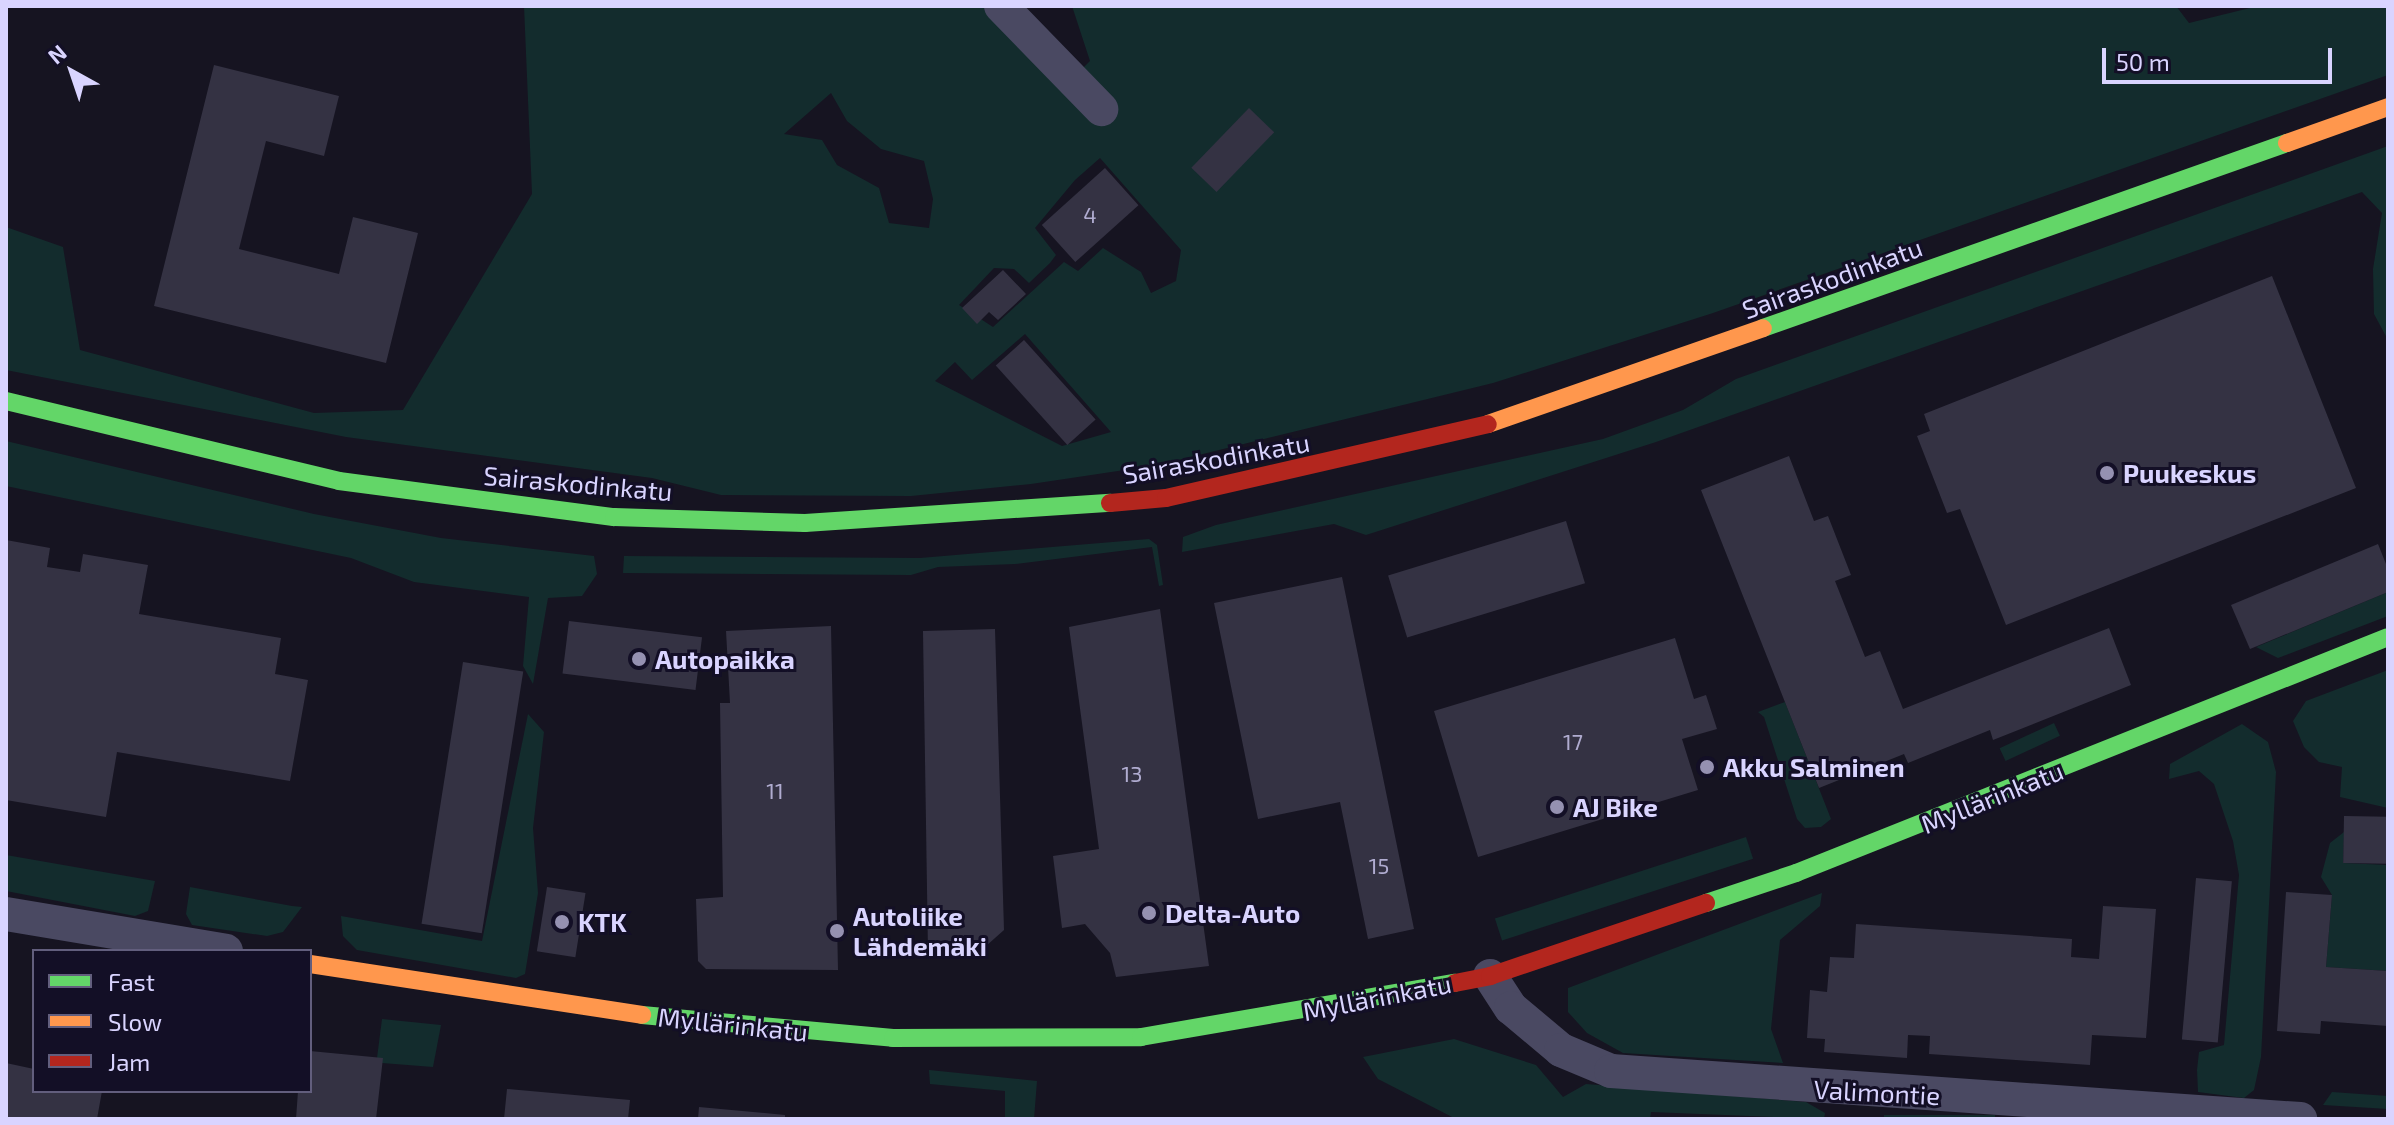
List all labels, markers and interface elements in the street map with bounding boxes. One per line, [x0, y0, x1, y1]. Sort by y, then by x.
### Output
north arrow [32, 32, 112, 112]
scale bar [2106, 32, 2336, 82]
text: N [42, 39, 71, 69]
text: 50 m [2116, 47, 2170, 76]
house number: 4 [1083, 202, 1097, 228]
street label: Sairaskodinkatu [1738, 231, 1926, 325]
street label: Sairaskodinkatu [1120, 426, 1312, 490]
place label: Puukeskus [2123, 457, 2256, 489]
street label: Sairaskodinkatu [482, 459, 674, 507]
marker: Puukeskus [2098, 464, 2116, 482]
place label: Autopaikka [655, 643, 795, 675]
marker: Autopaikka [630, 650, 648, 668]
house number: 17 [1563, 729, 1583, 755]
place label: Akku Salminen [1723, 751, 1905, 783]
street label: Myllärinkatu [1916, 754, 2068, 840]
marker: Akku Salminen [1698, 758, 1716, 776]
house number: 13 [1122, 761, 1142, 787]
house number: 11 [766, 778, 784, 804]
place label: AJ Bike [1573, 791, 1658, 823]
marker: AJ Bike [1548, 798, 1566, 816]
house number: 15 [1369, 853, 1389, 879]
place label: Delta-Auto [1165, 897, 1300, 929]
place label: Autoliike Lähdemäki [853, 900, 987, 962]
marker: Delta-Auto [1140, 904, 1158, 922]
place label: KTK [578, 906, 627, 938]
marker: KTK [553, 913, 571, 931]
marker: Autoliike Lähdemäki [828, 922, 846, 940]
legend [32, 949, 312, 1093]
text: Fast [108, 967, 155, 996]
street label: Myllärinkatu [1300, 967, 1454, 1027]
street label: Myllärinkatu [657, 1001, 809, 1047]
text: Slow [108, 1007, 162, 1036]
text: Jam [108, 1047, 150, 1076]
street label: Valimontie [1813, 1073, 1941, 1111]

